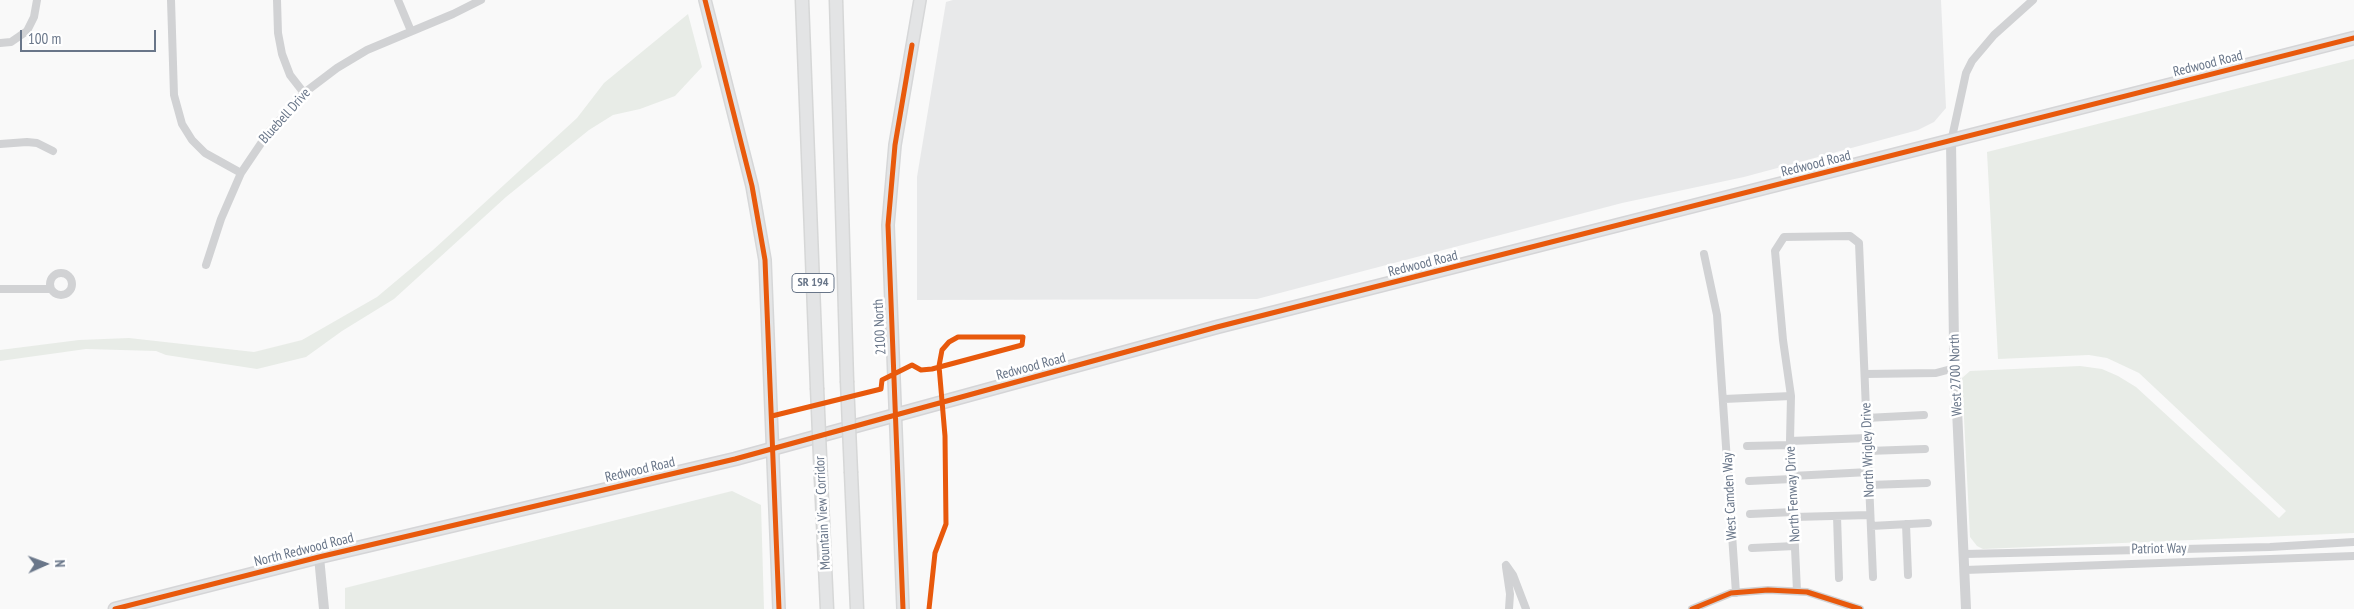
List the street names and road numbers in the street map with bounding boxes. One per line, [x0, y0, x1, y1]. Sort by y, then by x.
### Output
street label: Redwood Road [2171, 47, 2245, 81]
street label: Bluebell Drive [256, 85, 314, 147]
street label: Redwood Road [1779, 147, 1853, 181]
street label: Redwood Road [1386, 247, 1460, 281]
road number: SR 194 [792, 274, 834, 292]
street label: 2100 North [870, 299, 890, 355]
street label: West 2700 North [1946, 334, 1966, 416]
street label: Redwood Road [994, 350, 1068, 384]
street label: North Wrigley Drive [1858, 402, 1878, 498]
street label: North Fenway Drive [1782, 446, 1804, 542]
street label: West Camden Way [1719, 452, 1741, 540]
street label: Redwood Road [603, 454, 677, 486]
street label: Mountain View Corridor [812, 456, 834, 570]
street label: North Redwood Road [253, 530, 355, 570]
street label: Patriot Way [2131, 540, 2187, 558]

